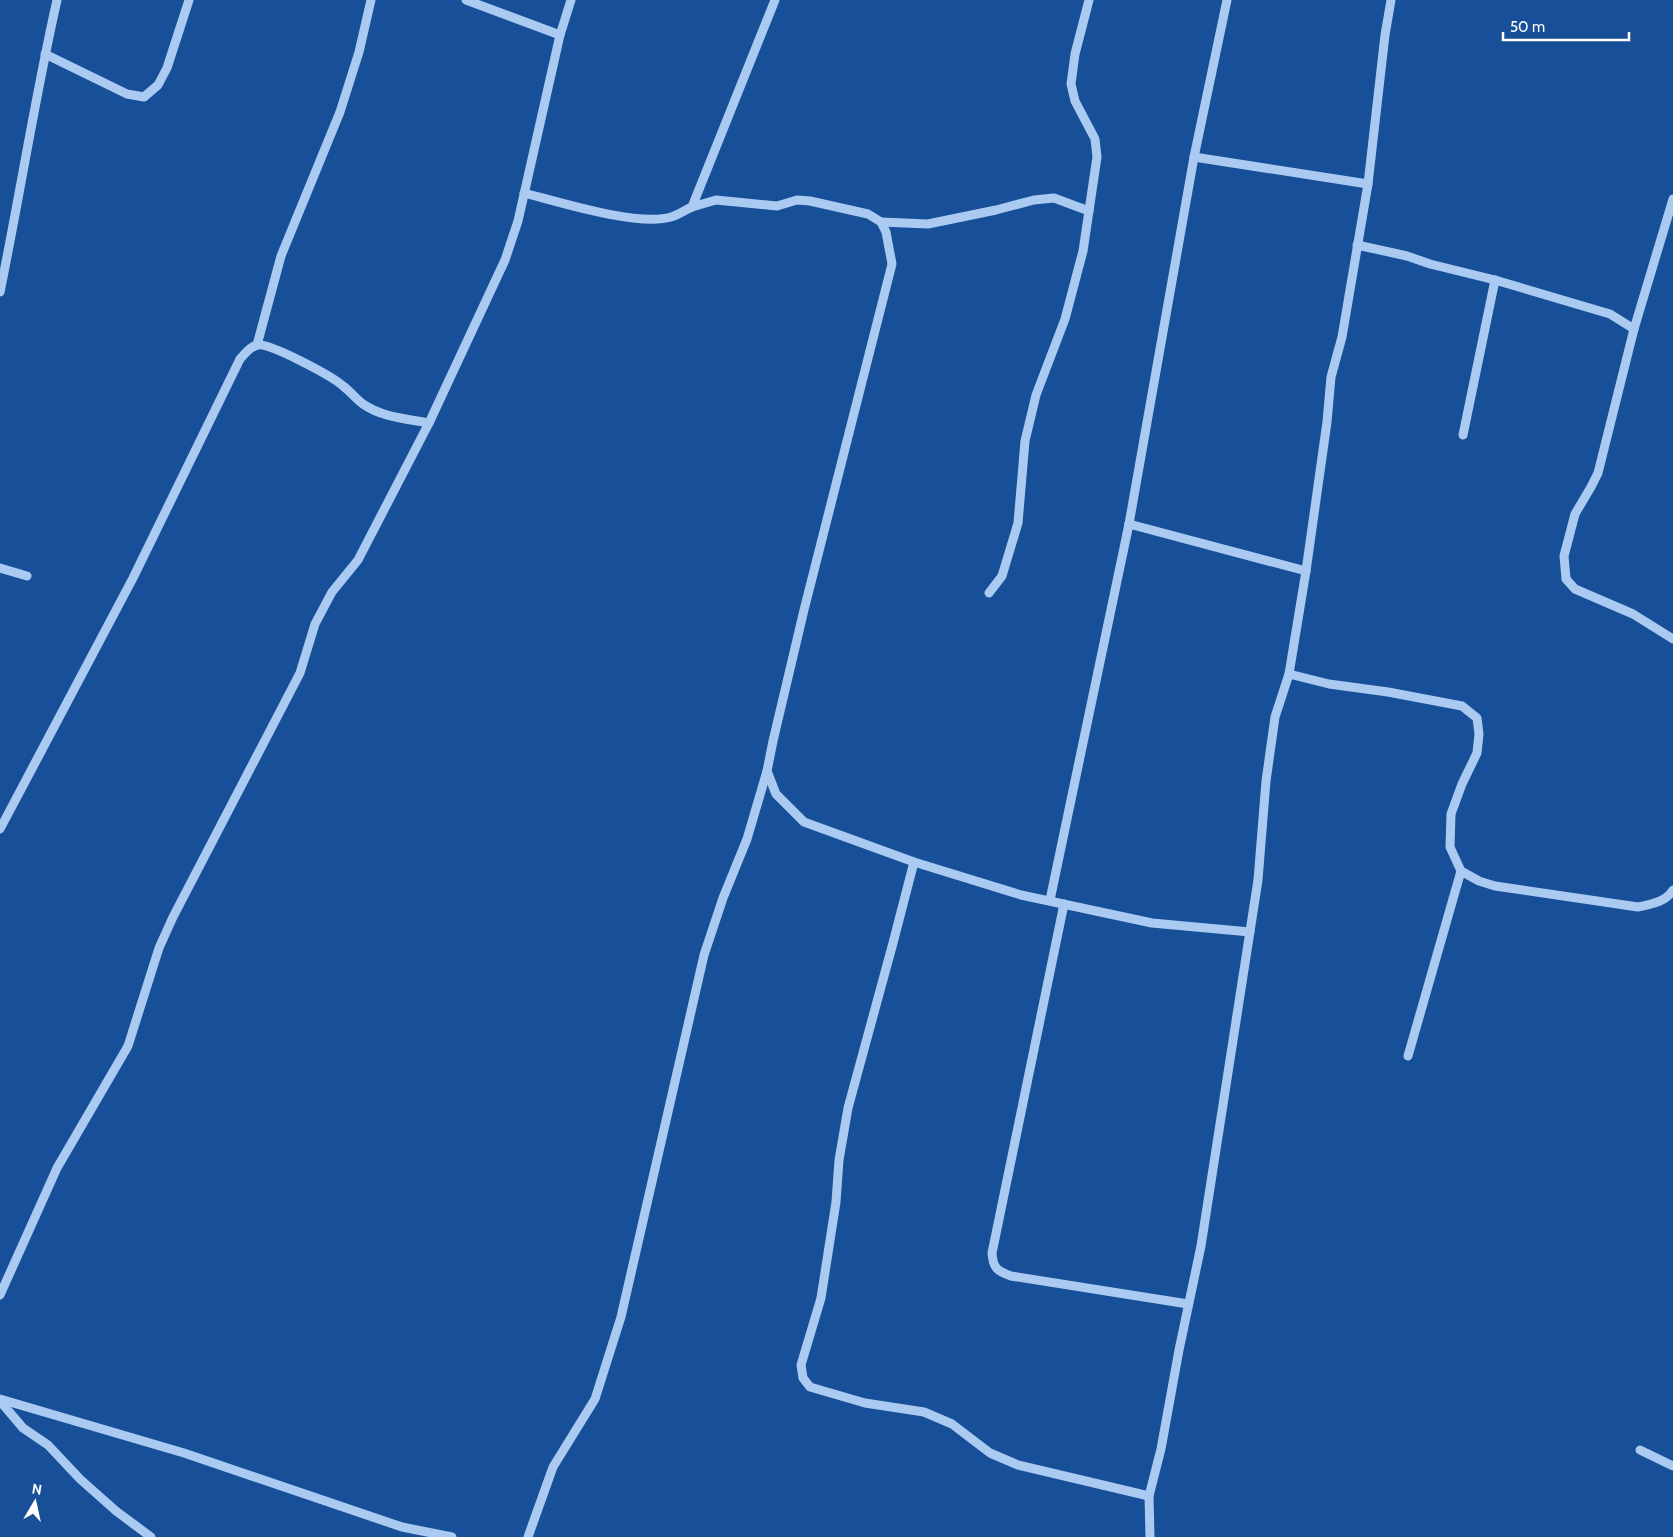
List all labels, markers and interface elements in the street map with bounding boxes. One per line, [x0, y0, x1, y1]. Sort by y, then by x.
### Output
scale bar [1503, 10, 1629, 42]
text: 50 m [1510, 18, 1545, 36]
north arrow [10, 1477, 60, 1527]
text: N [31, 1479, 43, 1499]

